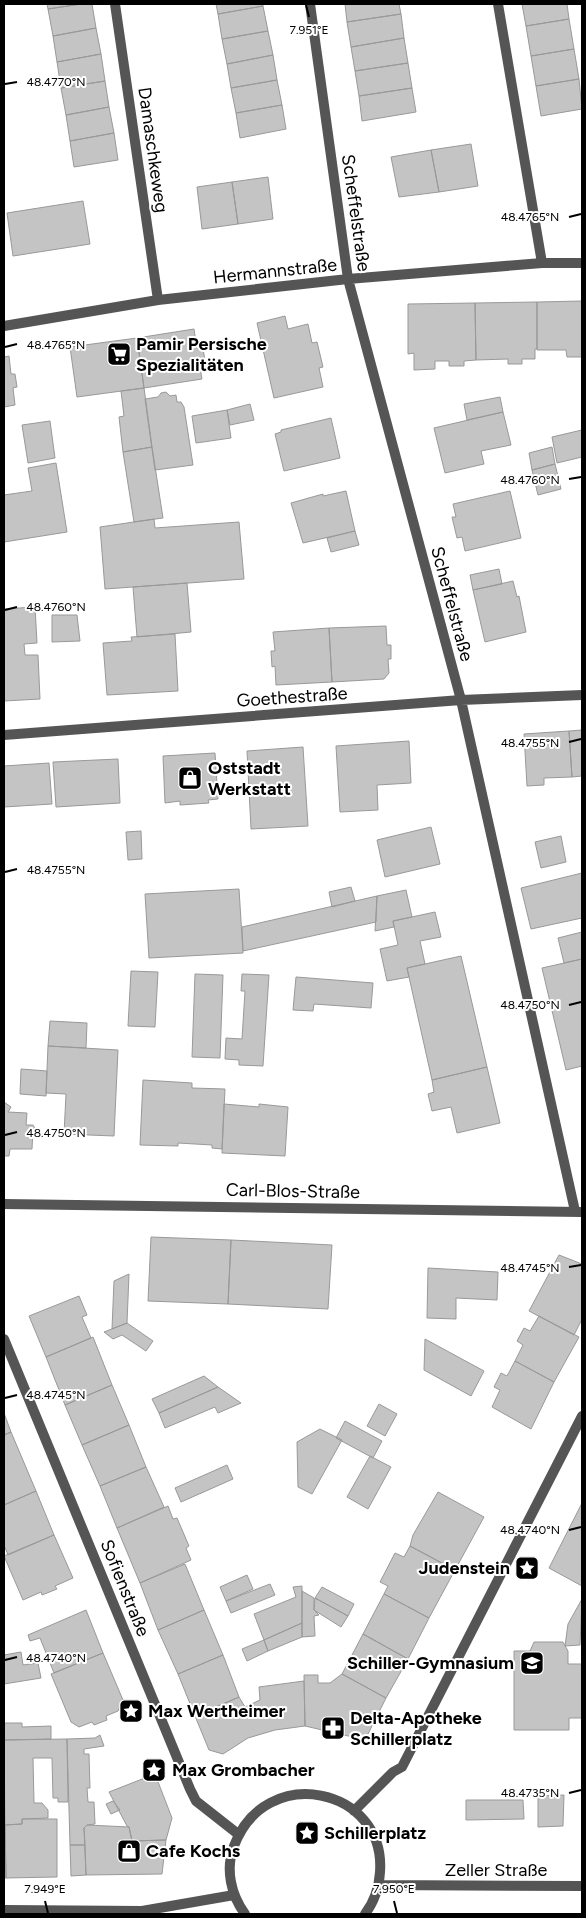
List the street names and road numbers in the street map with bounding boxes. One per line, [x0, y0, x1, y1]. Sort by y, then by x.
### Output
street label: Damaschkeweg [133, 86, 173, 214]
street label: Scheffelstraße [337, 153, 375, 273]
street label: Hermannstraße [212, 254, 338, 288]
street label: Scheffelstraße [426, 544, 478, 664]
street label: Goethestraße [236, 682, 348, 712]
street label: Carl-Blos-Straße [226, 1179, 360, 1203]
street label: Sofienstraße [96, 1536, 154, 1640]
street label: Zeller Straße [445, 1859, 548, 1881]

